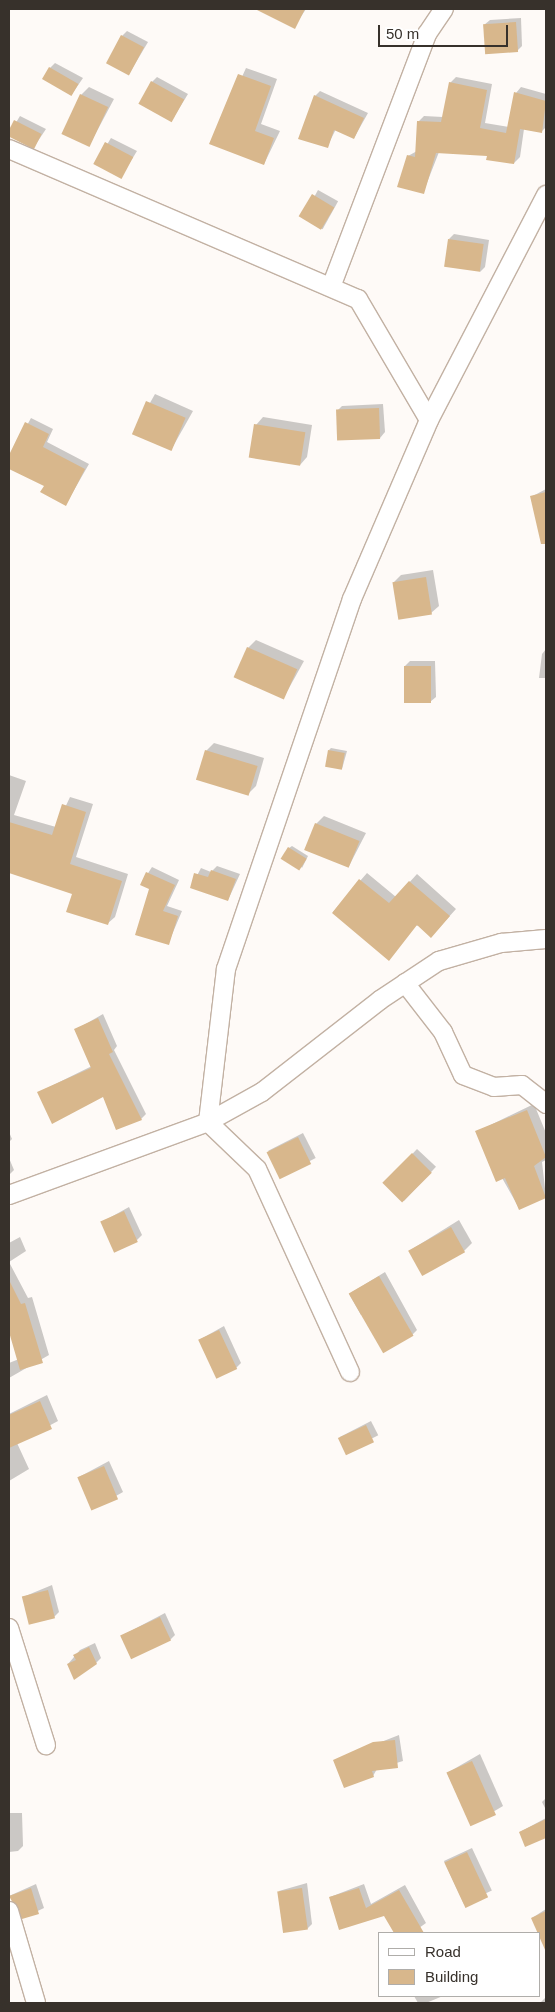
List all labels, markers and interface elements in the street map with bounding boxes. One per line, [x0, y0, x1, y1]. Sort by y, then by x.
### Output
scale bar [380, 15, 510, 47]
text: 50 m [386, 25, 419, 42]
legend [378, 1932, 540, 1997]
text: Road [425, 1943, 461, 1960]
text: Building [425, 1968, 478, 1985]

